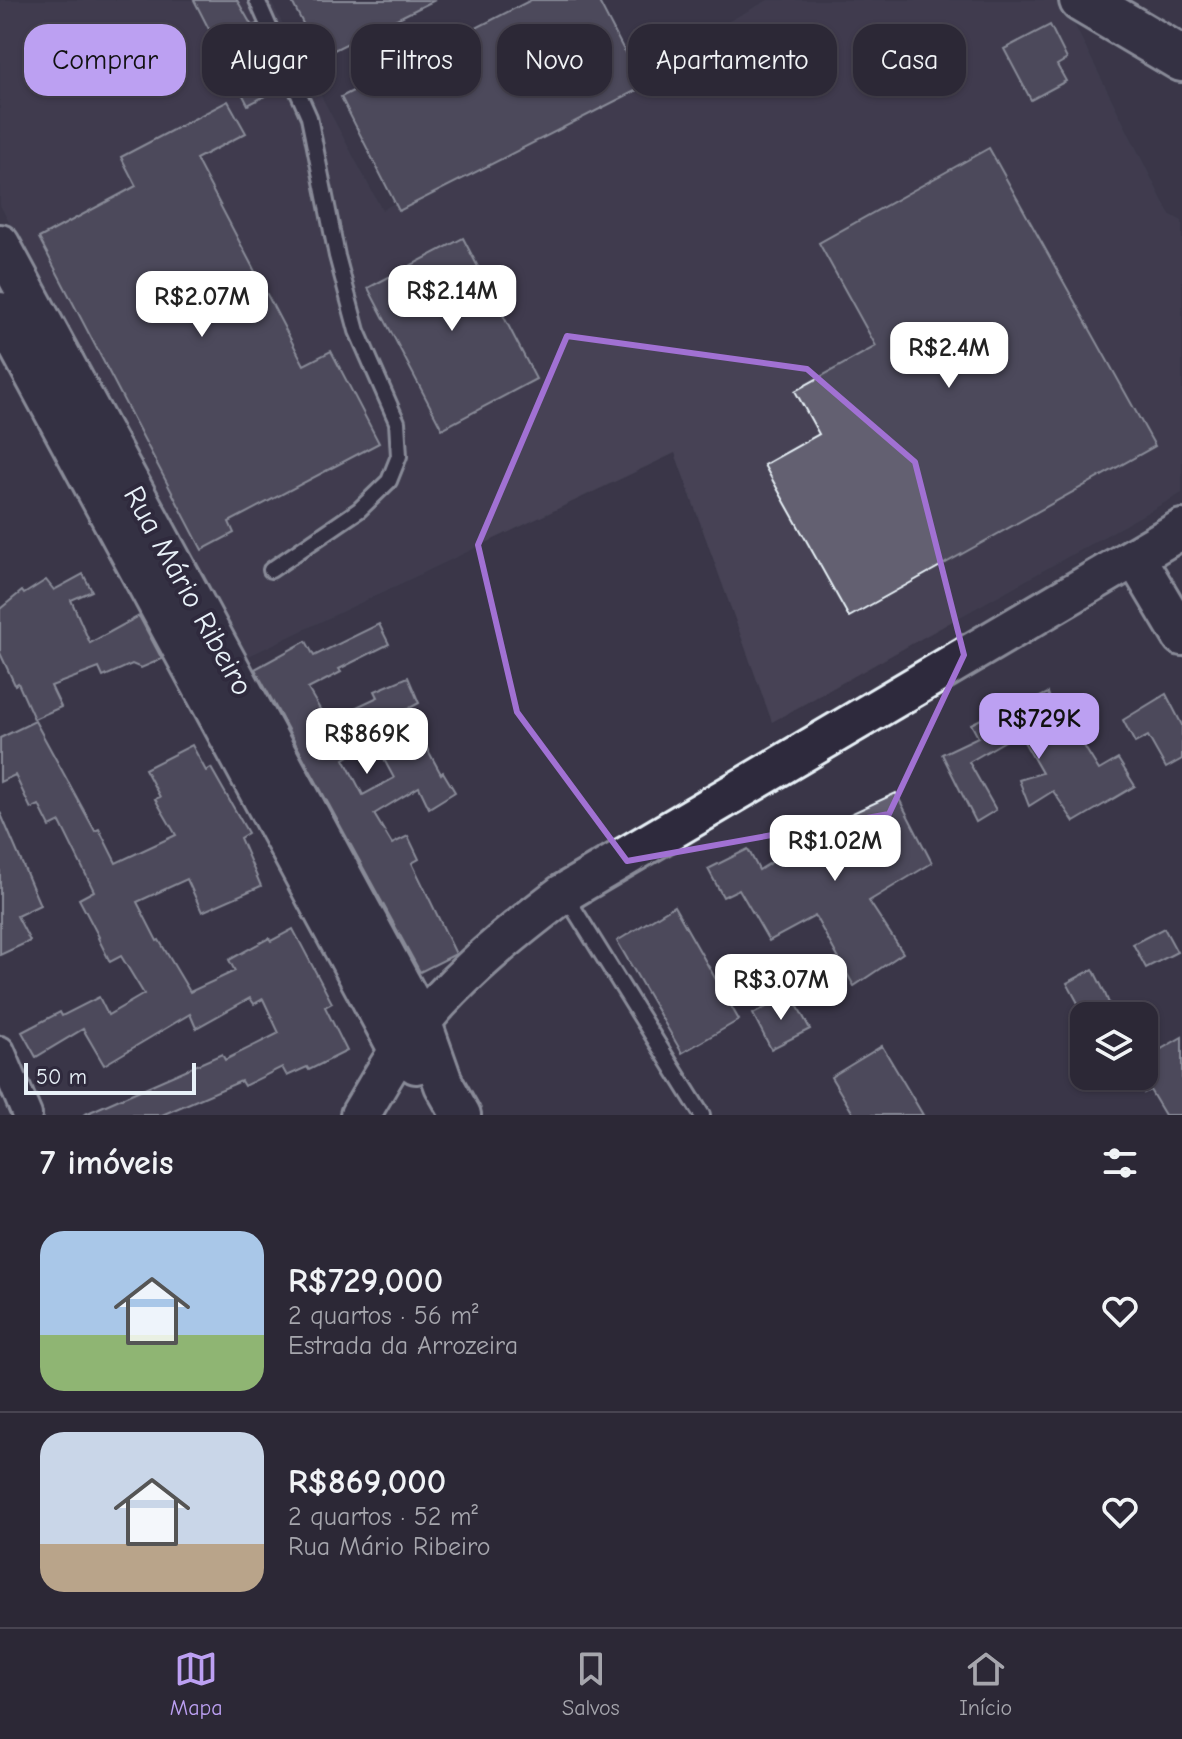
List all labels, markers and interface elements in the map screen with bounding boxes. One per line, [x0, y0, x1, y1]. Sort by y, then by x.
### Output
chip: Comprar [24, 24, 186, 96]
chip: Alugar [202, 24, 335, 96]
chip: Filtros [351, 24, 481, 96]
chip: Novo [497, 24, 612, 96]
chip: Apartamento [628, 24, 837, 96]
chip: Casa [853, 24, 966, 96]
pin: R$2.14M [378, 265, 526, 333]
pin: R$2.07M [128, 271, 276, 339]
text: R$2.14M [406, 276, 498, 306]
text: R$2.07M [154, 282, 250, 312]
pin: R$2.4M [884, 322, 1014, 390]
text: R$2.4M [908, 333, 990, 363]
street label: Rua Mário Ribeiro [116, 480, 260, 702]
pin: R$729K [974, 693, 1104, 761]
text: R$729K [997, 704, 1081, 734]
pin: R$869K [302, 708, 432, 776]
text: R$869K [324, 719, 410, 749]
pin: R$1.02M [761, 815, 909, 883]
text: R$1.02M [788, 826, 882, 856]
pin: R$3.07M [707, 954, 855, 1022]
text: R$3.07M [733, 965, 829, 995]
map controls [1070, 1002, 1158, 1090]
button: layers [1070, 1002, 1158, 1090]
scale bar [24, 1059, 196, 1095]
text: 50 m [36, 1064, 87, 1090]
icon: filters [1098, 1141, 1142, 1185]
text: 7 imóveis [40, 1143, 173, 1183]
text: R$729,000 [288, 1261, 443, 1301]
icon: home [104, 1263, 200, 1359]
icon: heart [1098, 1289, 1142, 1333]
text: 2 quartos · 56 m² [288, 1301, 479, 1331]
text: Estrada da Arrozeira [288, 1331, 518, 1361]
text: R$869,000 [288, 1462, 446, 1502]
icon: home [104, 1464, 200, 1560]
icon: heart [1098, 1490, 1142, 1534]
text: 2 quartos · 52 m² [288, 1502, 478, 1532]
text: Rua Mário Ribeiro [288, 1532, 491, 1562]
tab: Mapa [170, 1647, 223, 1721]
tab: Salvos [562, 1647, 620, 1721]
tab: Início [959, 1647, 1012, 1721]

